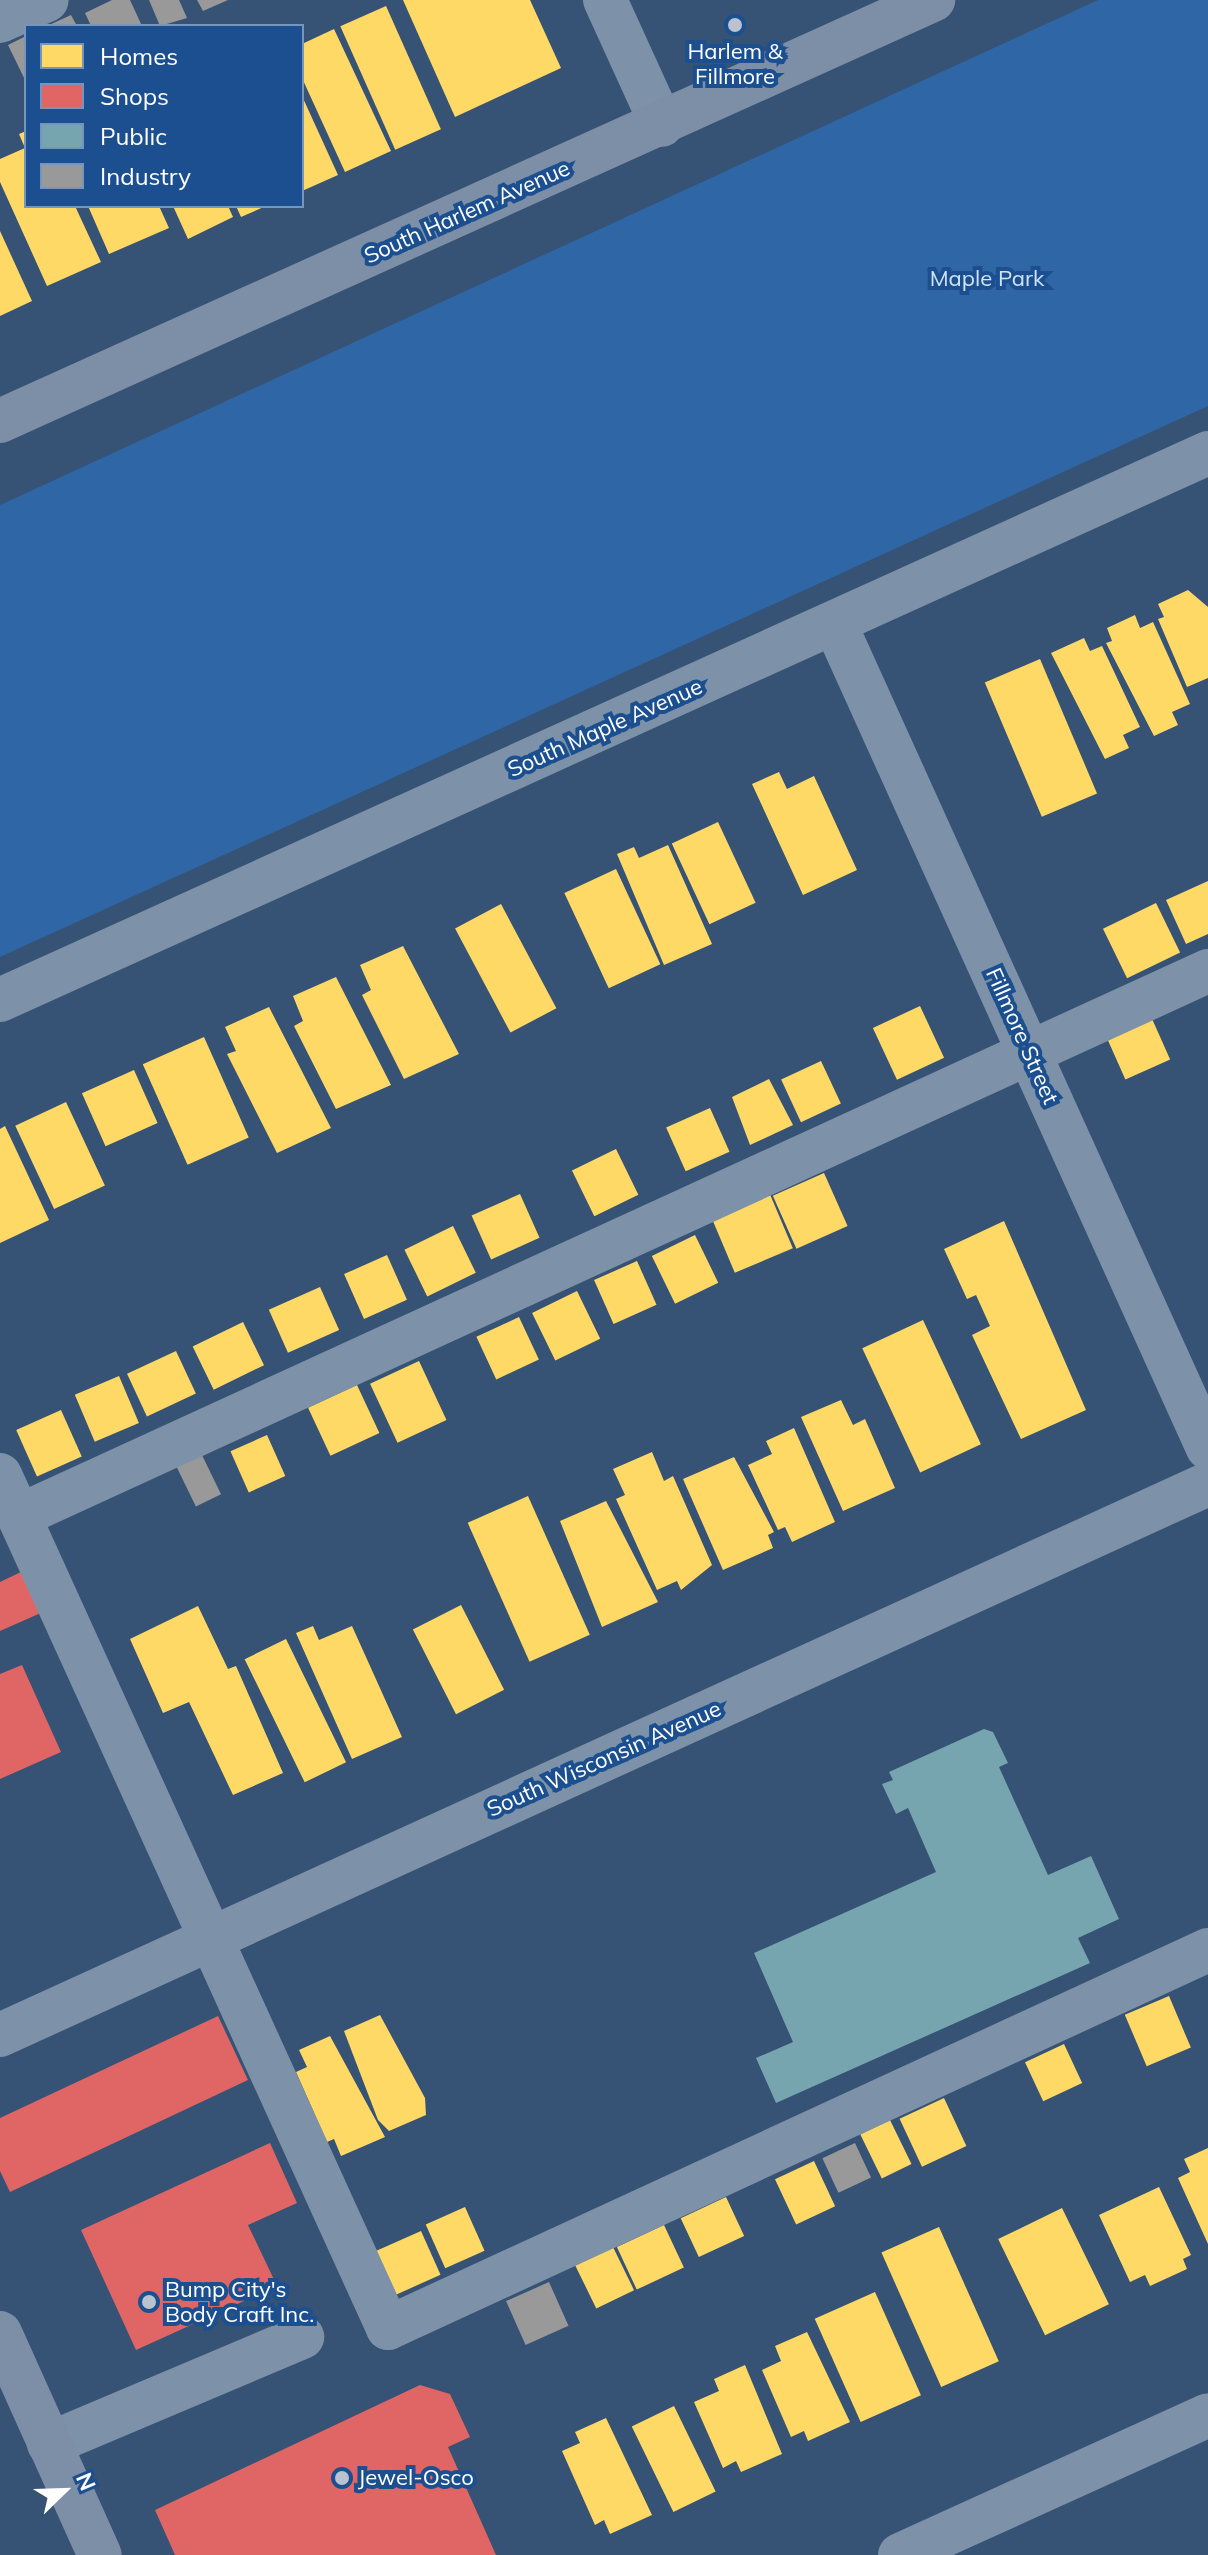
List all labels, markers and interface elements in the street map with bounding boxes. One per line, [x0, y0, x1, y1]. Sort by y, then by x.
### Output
marker: Harlem & Fillmore [726, 16, 744, 34]
legend [24, 24, 304, 208]
place label: Harlem & Fillmore [687, 38, 783, 90]
text: Homes [100, 41, 178, 71]
text: Shops [100, 81, 169, 111]
text: Public [100, 121, 167, 151]
street label: South Harlem Avenue [360, 155, 574, 269]
text: Industry [100, 161, 191, 191]
park label: Maple Park [930, 266, 1044, 292]
street label: South Maple Avenue [504, 673, 706, 783]
street label: Fillmore Street [980, 964, 1064, 1108]
street label: South Wisconsin Avenue [483, 1695, 725, 1823]
place label: Bump City's Body Craft Inc. [165, 2276, 314, 2328]
marker: Bump City's Body Craft Inc. [140, 2293, 158, 2311]
north arrow [24, 2451, 104, 2531]
place label: Jewel-Osco [358, 2465, 474, 2491]
text: N [70, 2469, 102, 2495]
marker: Jewel-Osco [333, 2469, 351, 2487]

